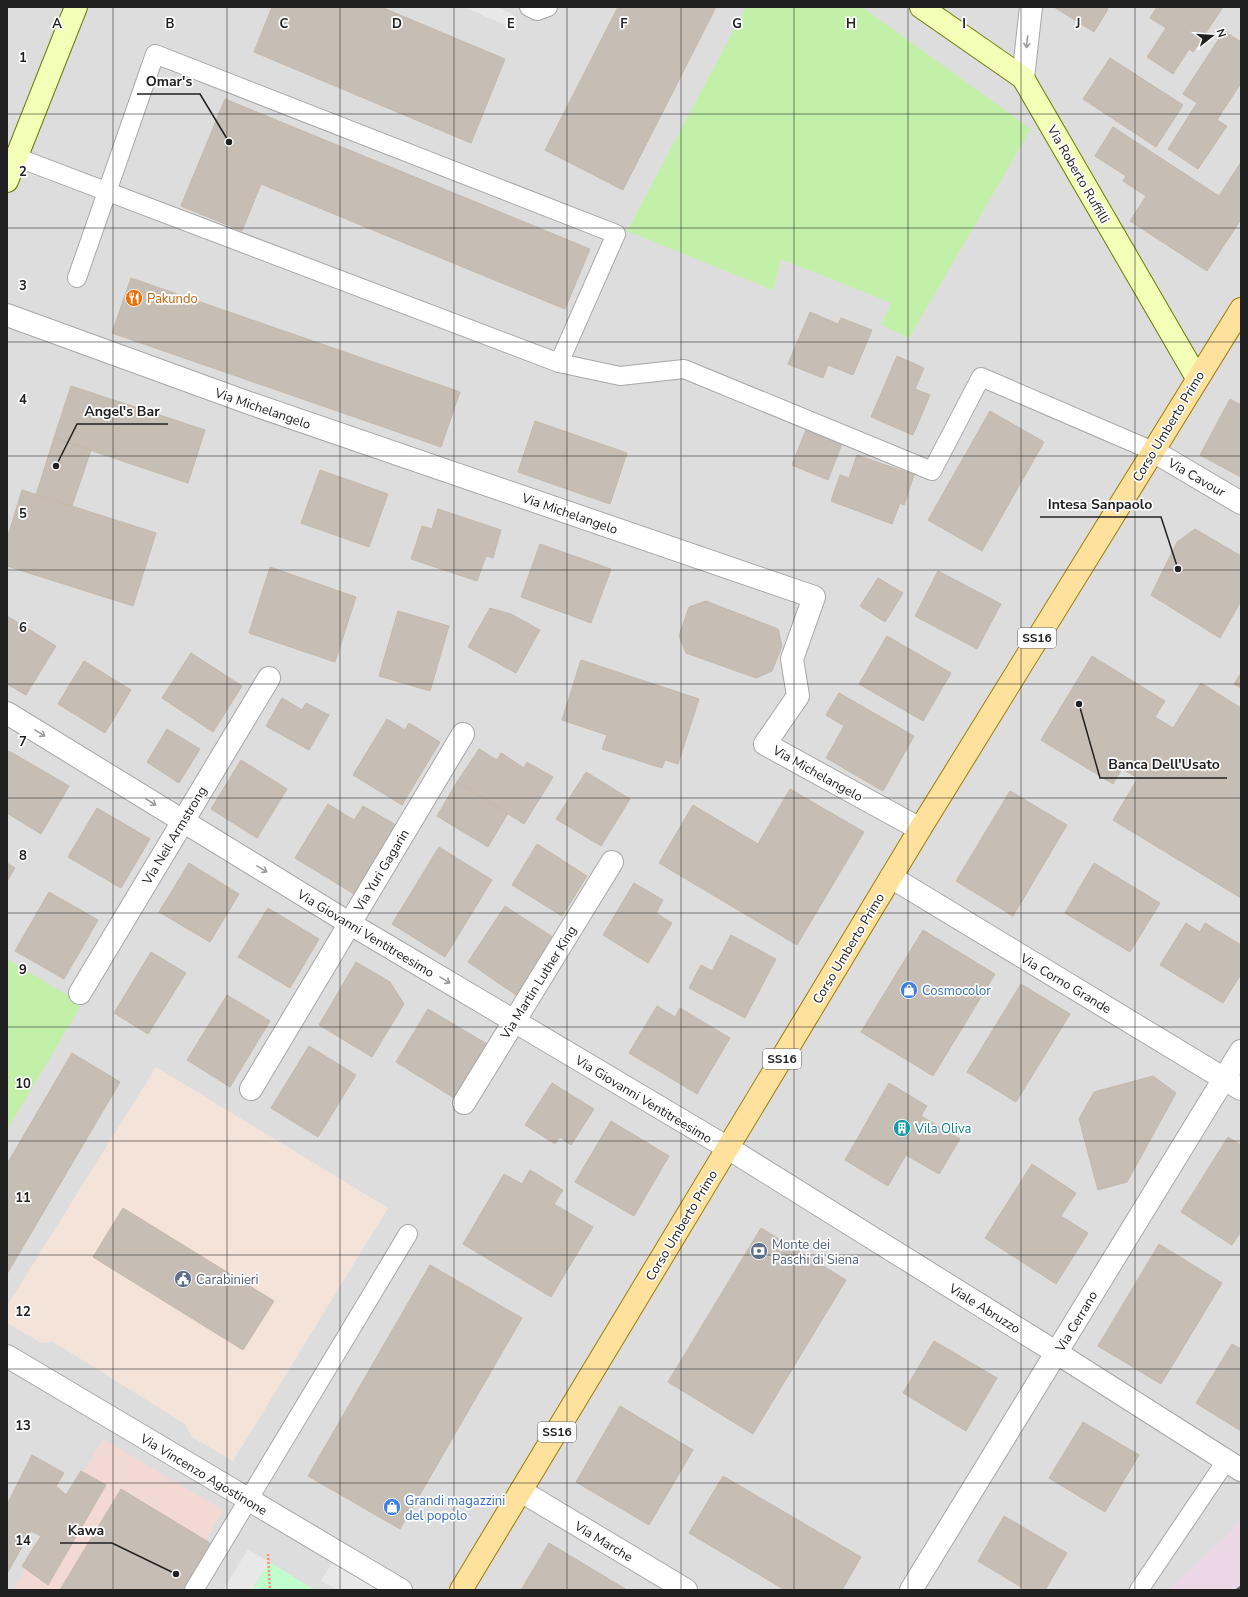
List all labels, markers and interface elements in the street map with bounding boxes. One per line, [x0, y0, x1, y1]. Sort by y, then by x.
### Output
text: A [52, 15, 62, 33]
text: B [166, 15, 175, 33]
text: C [280, 15, 289, 33]
text: D [392, 15, 402, 33]
text: E [507, 15, 515, 33]
text: F [620, 15, 628, 33]
text: G [732, 15, 742, 33]
text: H [846, 15, 856, 33]
text: I [962, 15, 966, 33]
text: J [1075, 15, 1080, 33]
north arrow [1192, 16, 1232, 56]
text: N [1213, 27, 1229, 39]
one-way arrow [1023, 35, 1031, 48]
text: 1 [19, 49, 27, 67]
callout: Omar's [137, 68, 200, 94]
text: Omar's [146, 72, 192, 91]
street label: Via Roberto Ruffilli [1042, 121, 1114, 227]
text: 2 [19, 163, 27, 181]
text: 3 [19, 277, 27, 295]
restaurant icon: Pakundo [124, 288, 144, 308]
place label: Pakundo [147, 290, 198, 308]
street label: Corso Umberto Primo [1129, 368, 1209, 485]
street label: Via Michelangelo [211, 384, 313, 434]
text: 4 [19, 391, 27, 409]
callout: Angel's Bar [77, 398, 168, 424]
text: Angel's Bar [84, 402, 160, 421]
street label: Via Cavour [1164, 454, 1229, 502]
street label: Via Michelangelo [518, 489, 620, 539]
callout: Intesa Sanpaolo [1040, 491, 1161, 517]
text: Intesa Sanpaolo [1048, 495, 1152, 514]
text: 5 [19, 505, 27, 523]
text: 6 [19, 619, 27, 637]
road number: SS16 [1018, 628, 1056, 648]
one-way arrow [34, 730, 46, 738]
text: 7 [19, 733, 27, 751]
street label: Via Michelangelo [768, 741, 866, 806]
callout: Banca Dell'Usato [1100, 752, 1227, 778]
text: Banca Dell'Usato [1108, 755, 1220, 774]
street label: Via Neil Armstrong [138, 783, 211, 889]
one-way arrow [145, 798, 157, 806]
street label: Via Yuri Gagarin [350, 826, 414, 916]
text: 8 [19, 847, 27, 865]
one-way arrow [256, 866, 268, 874]
street label: Via Giovanni Ventitreesimo [293, 885, 437, 982]
street label: Corso Umberto Primo [809, 890, 889, 1007]
street label: Via Martin Luther King [496, 922, 581, 1044]
street label: Via Corno Grande [1016, 949, 1114, 1018]
text: 9 [19, 961, 27, 979]
one-way arrow [439, 976, 450, 984]
shop icon: Cosmocolor [899, 980, 919, 1000]
place label: Cosmocolor [922, 982, 991, 1000]
road number: SS16 [763, 1049, 801, 1069]
street label: Via Giovanni Ventitreesimo [571, 1051, 715, 1148]
text: 10 [15, 1075, 31, 1093]
building icon: Vila Oliva [892, 1118, 912, 1138]
place label: Vila Oliva [914, 1120, 971, 1138]
street label: Corso Umberto Primo [642, 1167, 722, 1284]
text: 11 [15, 1189, 31, 1207]
place label: Monte dei Paschi di Siena [772, 1236, 859, 1269]
bank icon: Monte dei Paschi di Siena [749, 1241, 769, 1261]
public building icon: Carabinieri [173, 1269, 193, 1289]
place label: Carabinieri [196, 1271, 259, 1289]
street label: Viale Abruzzo [944, 1279, 1024, 1338]
street label: Via Cerrano [1051, 1288, 1102, 1356]
text: 12 [15, 1303, 31, 1321]
text: 13 [15, 1417, 31, 1435]
road number: SS16 [538, 1422, 576, 1442]
street label: Via Vincenzo Agostinone [136, 1429, 270, 1520]
place label: Grandi magazzini del popolo [405, 1492, 505, 1525]
shop icon: Grandi magazzini del popolo [382, 1497, 402, 1517]
callout: Kawa [60, 1517, 112, 1543]
street label: Via Marche [570, 1517, 636, 1566]
text: Kawa [68, 1521, 104, 1540]
text: 14 [15, 1532, 31, 1550]

